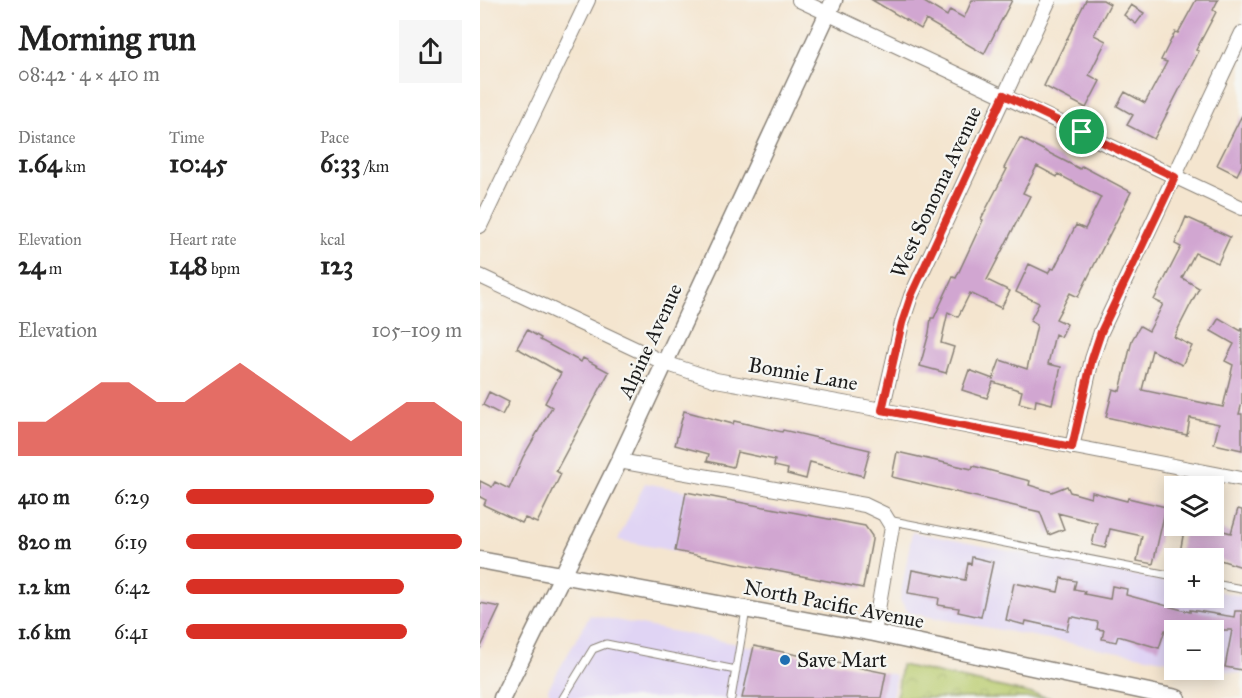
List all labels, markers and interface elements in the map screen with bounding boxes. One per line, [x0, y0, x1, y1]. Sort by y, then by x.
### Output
text: Morning run [18, 19, 196, 59]
button: share [399, 20, 462, 83]
text: 08:42 · 4 × 410 m [18, 62, 160, 86]
street label: West Sonoma Avenue [885, 102, 987, 282]
pin [1056, 106, 1107, 157]
icon: arrive [1065, 115, 1098, 148]
text: Distance [18, 128, 75, 147]
text: Time [169, 128, 204, 147]
text: Pace [320, 128, 349, 147]
text: 1.64 [18, 147, 62, 179]
text: 10:45 [169, 147, 227, 179]
text: 6:33 [320, 147, 361, 179]
text: km [62, 157, 86, 176]
text: /km [361, 157, 389, 176]
text: Elevation [18, 230, 82, 249]
text: Heart rate [169, 230, 236, 249]
text: kcal [320, 230, 345, 249]
text: 24 [18, 249, 45, 281]
text: 148 [169, 249, 208, 281]
text: 123 [320, 249, 354, 281]
text: m [45, 259, 62, 278]
text: bpm [208, 259, 240, 278]
street label: Alpine Avenue [612, 279, 688, 403]
text: Elevation [18, 318, 97, 342]
text: 105–109 m [371, 318, 462, 342]
street label: Bonnie Lane [746, 352, 860, 396]
map controls [1164, 476, 1224, 680]
button: layers [1164, 476, 1224, 536]
text: 410 m [18, 485, 70, 509]
text: 6:29 [114, 485, 150, 509]
text: 820 m [18, 530, 71, 554]
text: 6:19 [114, 530, 148, 554]
button: + [1164, 548, 1224, 608]
street label: North Pacific Avenue [742, 574, 927, 634]
text: 1.2 km [18, 575, 70, 599]
text: 6:42 [114, 575, 150, 599]
text: 1.6 km [18, 620, 71, 644]
text: 6:41 [114, 620, 148, 644]
button: − [1164, 620, 1224, 680]
place label: Save Mart [797, 647, 887, 673]
marker: Save Mart [778, 653, 792, 667]

